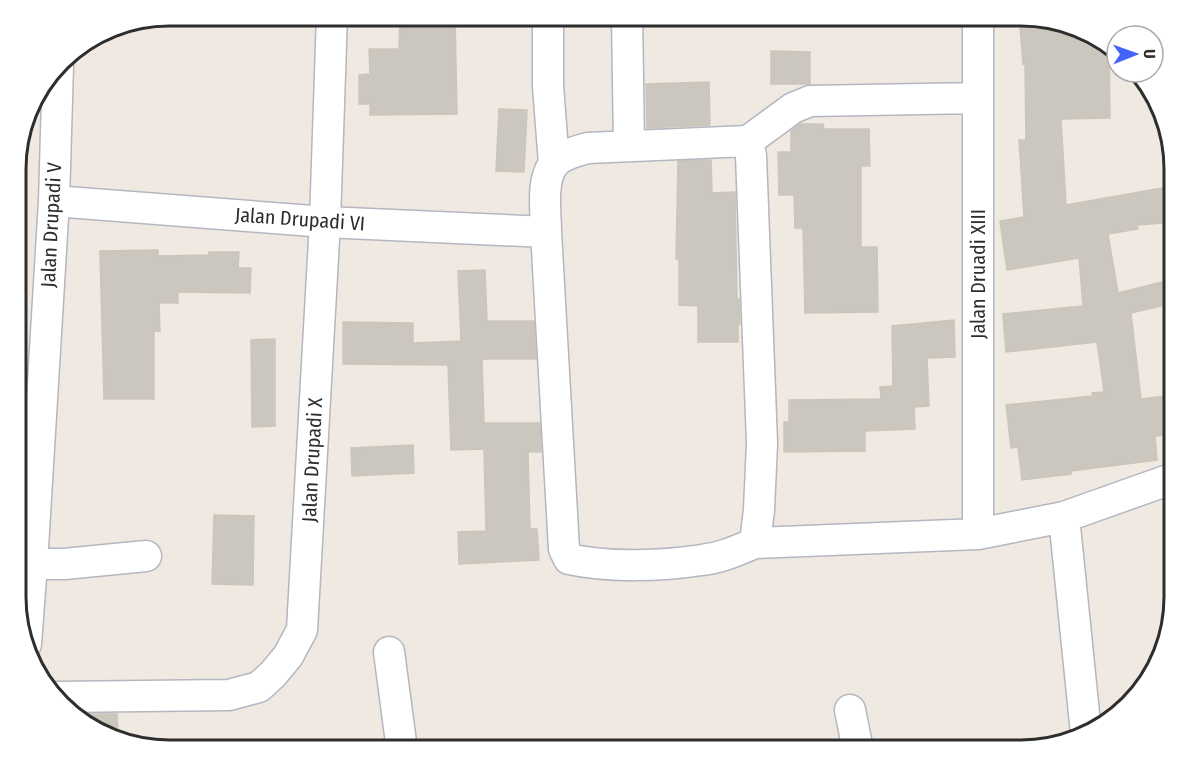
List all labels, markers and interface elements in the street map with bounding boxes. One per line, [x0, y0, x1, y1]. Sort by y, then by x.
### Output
north arrow [1105, 24, 1165, 84]
text: U [1140, 49, 1159, 59]
street label: Jalan Drupadi V [36, 161, 66, 288]
street label: Jalan Drupadi VI [234, 202, 366, 236]
street label: Jalan Druadi XIII [966, 209, 990, 339]
street label: Jalan Drupadi X [297, 397, 327, 523]

